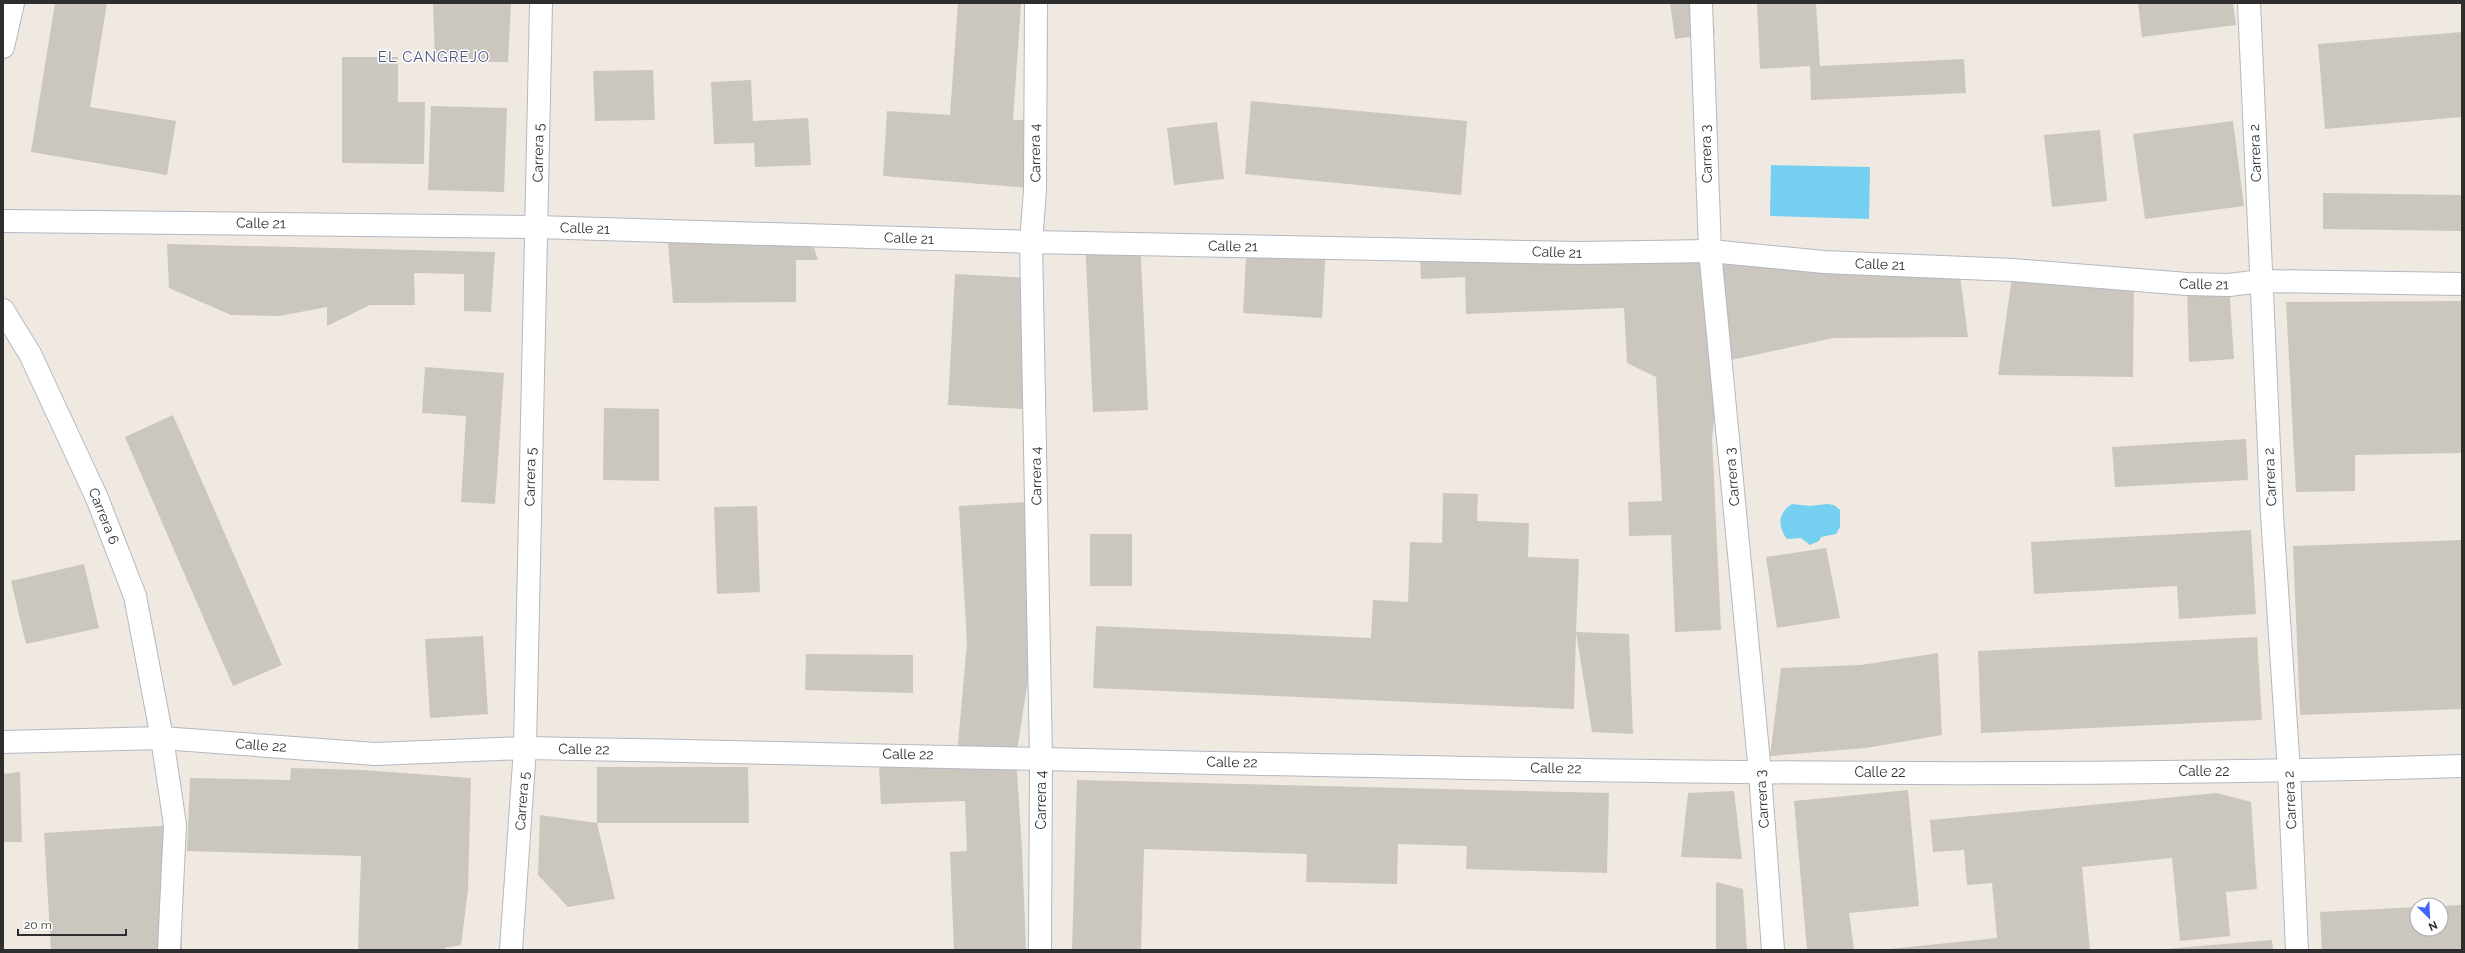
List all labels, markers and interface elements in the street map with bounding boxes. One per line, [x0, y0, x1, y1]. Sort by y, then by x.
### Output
district label: EL CANGREJO [378, 48, 490, 66]
street label: Carrera 5 [529, 123, 547, 183]
street label: Carrera 4 [1026, 123, 1044, 183]
street label: Carrera 3 [1697, 124, 1715, 184]
street label: Carrera 2 [2246, 124, 2264, 182]
street label: Calle 21 [236, 215, 286, 231]
street label: Calle 21 [560, 219, 610, 237]
street label: Calle 21 [884, 229, 934, 247]
street label: Calle 21 [1208, 238, 1258, 254]
street label: Calle 21 [1532, 243, 1582, 261]
street label: Calle 21 [1855, 255, 1905, 273]
street label: Calle 21 [2179, 276, 2229, 292]
street label: Carrera 4 [1027, 446, 1045, 506]
street label: Carrera 5 [521, 447, 539, 507]
street label: Carrera 3 [1721, 447, 1743, 507]
street label: Carrera 2 [2260, 447, 2280, 507]
street label: Carrera 6 [85, 485, 123, 547]
street label: Calle 22 [235, 735, 287, 755]
street label: Calle 22 [558, 741, 610, 757]
street label: Calle 22 [882, 746, 934, 762]
street label: Calle 22 [1206, 754, 1258, 770]
street label: Calle 22 [1530, 760, 1582, 776]
street label: Calle 22 [2178, 763, 2230, 779]
street label: Calle 22 [1854, 764, 1906, 780]
street label: Carrera 3 [1752, 769, 1772, 829]
street label: Carrera 4 [1033, 770, 1049, 829]
street label: Carrera 2 [2280, 770, 2300, 830]
street label: Carrera 5 [512, 771, 532, 831]
north arrow [2409, 897, 2449, 937]
scale bar [18, 911, 126, 937]
text: 20 m [24, 918, 52, 932]
text: N [2426, 918, 2439, 933]

